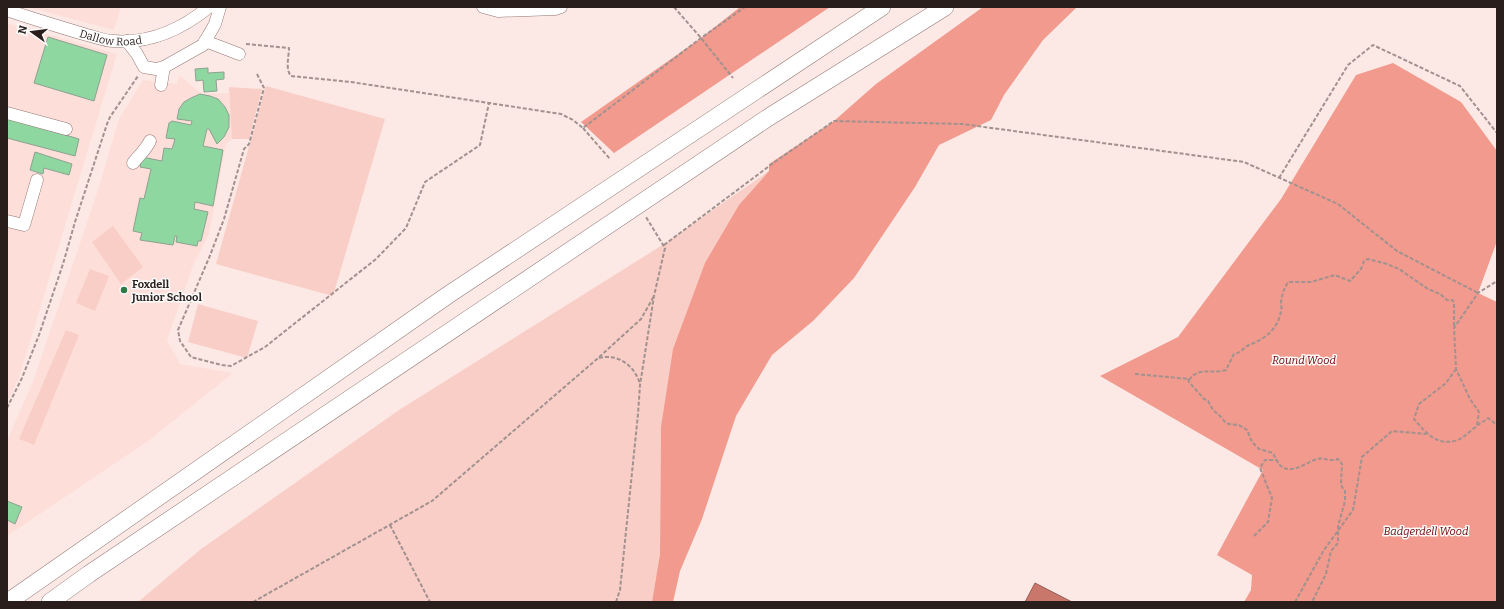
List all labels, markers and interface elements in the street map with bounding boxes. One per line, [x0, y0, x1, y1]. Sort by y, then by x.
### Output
north arrow [12, 12, 52, 52]
text: N [15, 24, 30, 35]
street label: Dallow Road [78, 27, 143, 48]
place label: Foxdell Junior School [131, 278, 202, 304]
marker: Foxdell Junior School [119, 285, 129, 295]
park label: Round Wood [1272, 354, 1336, 367]
park label: Badgerdell Wood [1383, 525, 1469, 538]

